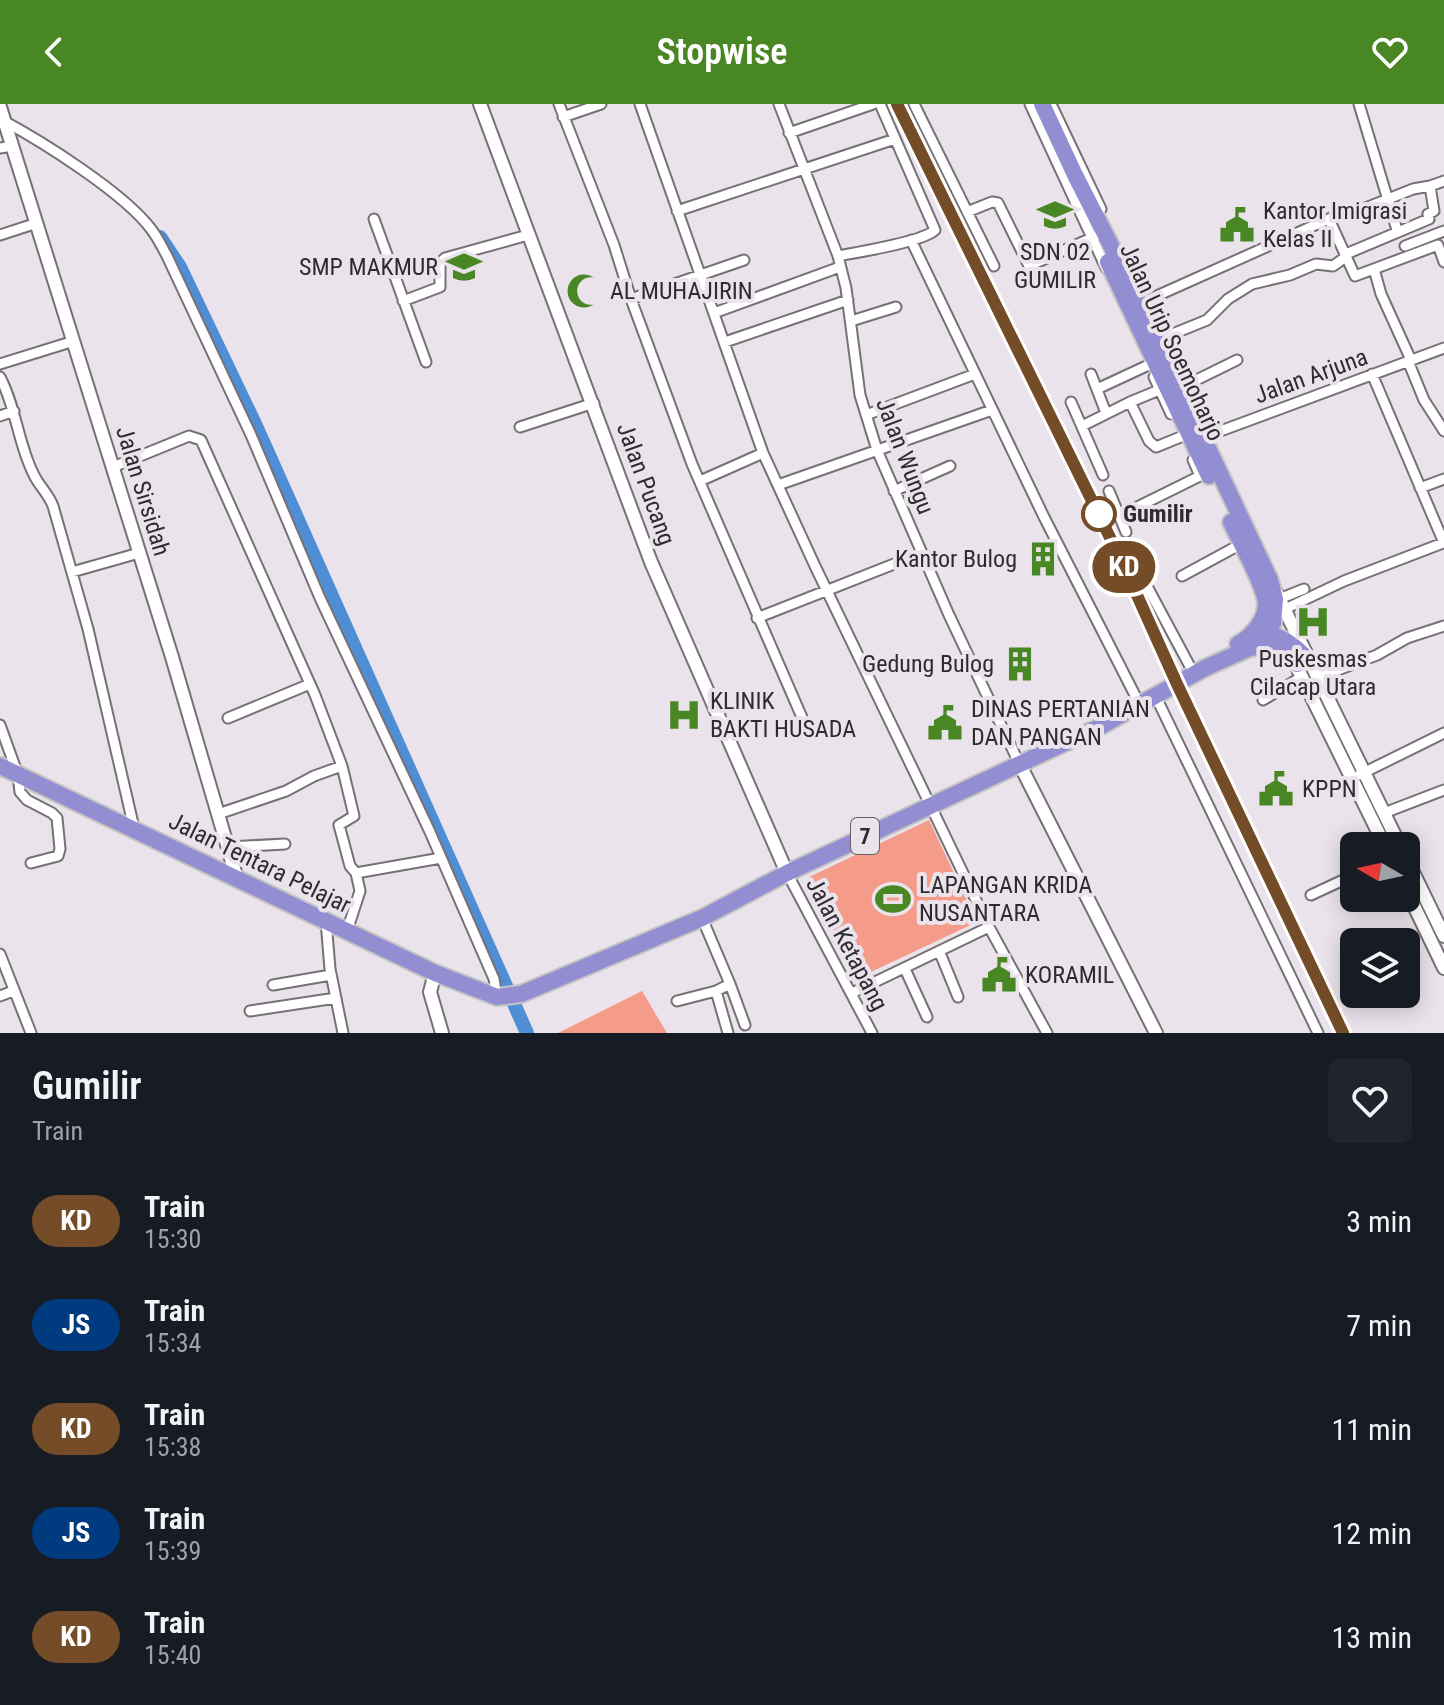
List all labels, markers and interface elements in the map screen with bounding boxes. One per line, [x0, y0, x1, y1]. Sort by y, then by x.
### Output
icon: back [32, 30, 76, 74]
icon: heart [1368, 30, 1412, 74]
text: Stopwise [657, 31, 787, 73]
school or university icon: SDN 02 GUMILIR [1036, 196, 1074, 234]
place label: Kantor Imigrasi Kelas II [1263, 197, 1407, 253]
public building icon: Kantor Imigrasi Kelas II [1218, 206, 1256, 244]
place label: SDN 02 GUMILIR [1014, 238, 1096, 294]
street label: Jalan Urip Soemoharjo [1114, 239, 1230, 445]
school or university icon: SMP MAKMUR [445, 248, 483, 286]
place label: SMP MAKMUR [299, 253, 438, 281]
mosque icon: AL MUHAJIRIN [565, 272, 603, 310]
place label: AL MUHAJIRIN [610, 277, 753, 305]
street label: Jalan Arjuna [1251, 343, 1371, 409]
street label: Jalan Wungu [870, 394, 940, 518]
street label: Jalan Pucang [611, 419, 681, 549]
street label: Jalan Sirsidah [110, 423, 176, 559]
marker: Gumilir [1082, 497, 1116, 531]
place label: Gumilir [1123, 500, 1193, 528]
building icon: Kantor Bulog [1024, 540, 1062, 578]
line badge: KD [1088, 541, 1160, 593]
place label: Kantor Bulog [895, 545, 1017, 573]
text: KD [1108, 550, 1140, 583]
hospital icon: Puskesmas Cilacap Utara [1294, 603, 1332, 641]
building icon: Gedung Bulog [1001, 645, 1039, 683]
place label: Puskesmas Cilacap Utara [1250, 645, 1376, 701]
place label: Gedung Bulog [862, 650, 994, 678]
place label: KLINIK BAKTI HUSADA [710, 687, 856, 743]
place label: DINAS PERTANIAN DAN PANGAN [971, 695, 1150, 751]
hospital icon: KLINIK BAKTI HUSADA [665, 696, 703, 734]
public building icon: DINAS PERTANIAN DAN PANGAN [926, 704, 964, 742]
public building icon: KPPN [1257, 770, 1295, 808]
place label: KPPN [1302, 775, 1357, 803]
street label: Jalan Tentara Pelajar [164, 807, 356, 919]
road number: 7 [851, 818, 879, 854]
north arrow [1340, 832, 1420, 912]
map controls [1340, 832, 1420, 1008]
place label: LAPANGAN KRIDA NUSANTARA [919, 871, 1093, 927]
street label: Jalan Ketapang [800, 873, 894, 1015]
sports icon: LAPANGAN KRIDA NUSANTARA [874, 880, 912, 918]
button: layers [1340, 928, 1420, 1008]
public building icon: KORAMIL [980, 956, 1018, 994]
place label: KORAMIL [1025, 961, 1114, 989]
button: heart [1328, 1059, 1412, 1143]
text: Gumilir [32, 1064, 142, 1108]
text: Train [32, 1116, 83, 1146]
text: Train [144, 1189, 205, 1224]
text: KD [60, 1204, 92, 1237]
text: 3 min [1346, 1204, 1412, 1239]
text: 15:30 [144, 1224, 201, 1254]
text: Train [144, 1293, 205, 1328]
text: JS [62, 1308, 90, 1341]
text: 7 min [1346, 1308, 1412, 1343]
text: 15:34 [144, 1328, 201, 1358]
text: Train [144, 1397, 205, 1432]
text: KD [60, 1412, 92, 1445]
text: 11 min [1331, 1412, 1412, 1447]
text: 15:38 [144, 1432, 201, 1462]
text: Train [144, 1501, 205, 1536]
text: JS [62, 1516, 90, 1549]
text: 12 min [1331, 1516, 1412, 1551]
text: 15:39 [144, 1536, 201, 1566]
text: Train [144, 1605, 205, 1640]
text: KD [60, 1620, 92, 1653]
text: 13 min [1331, 1620, 1412, 1655]
text: 15:40 [144, 1640, 201, 1670]

